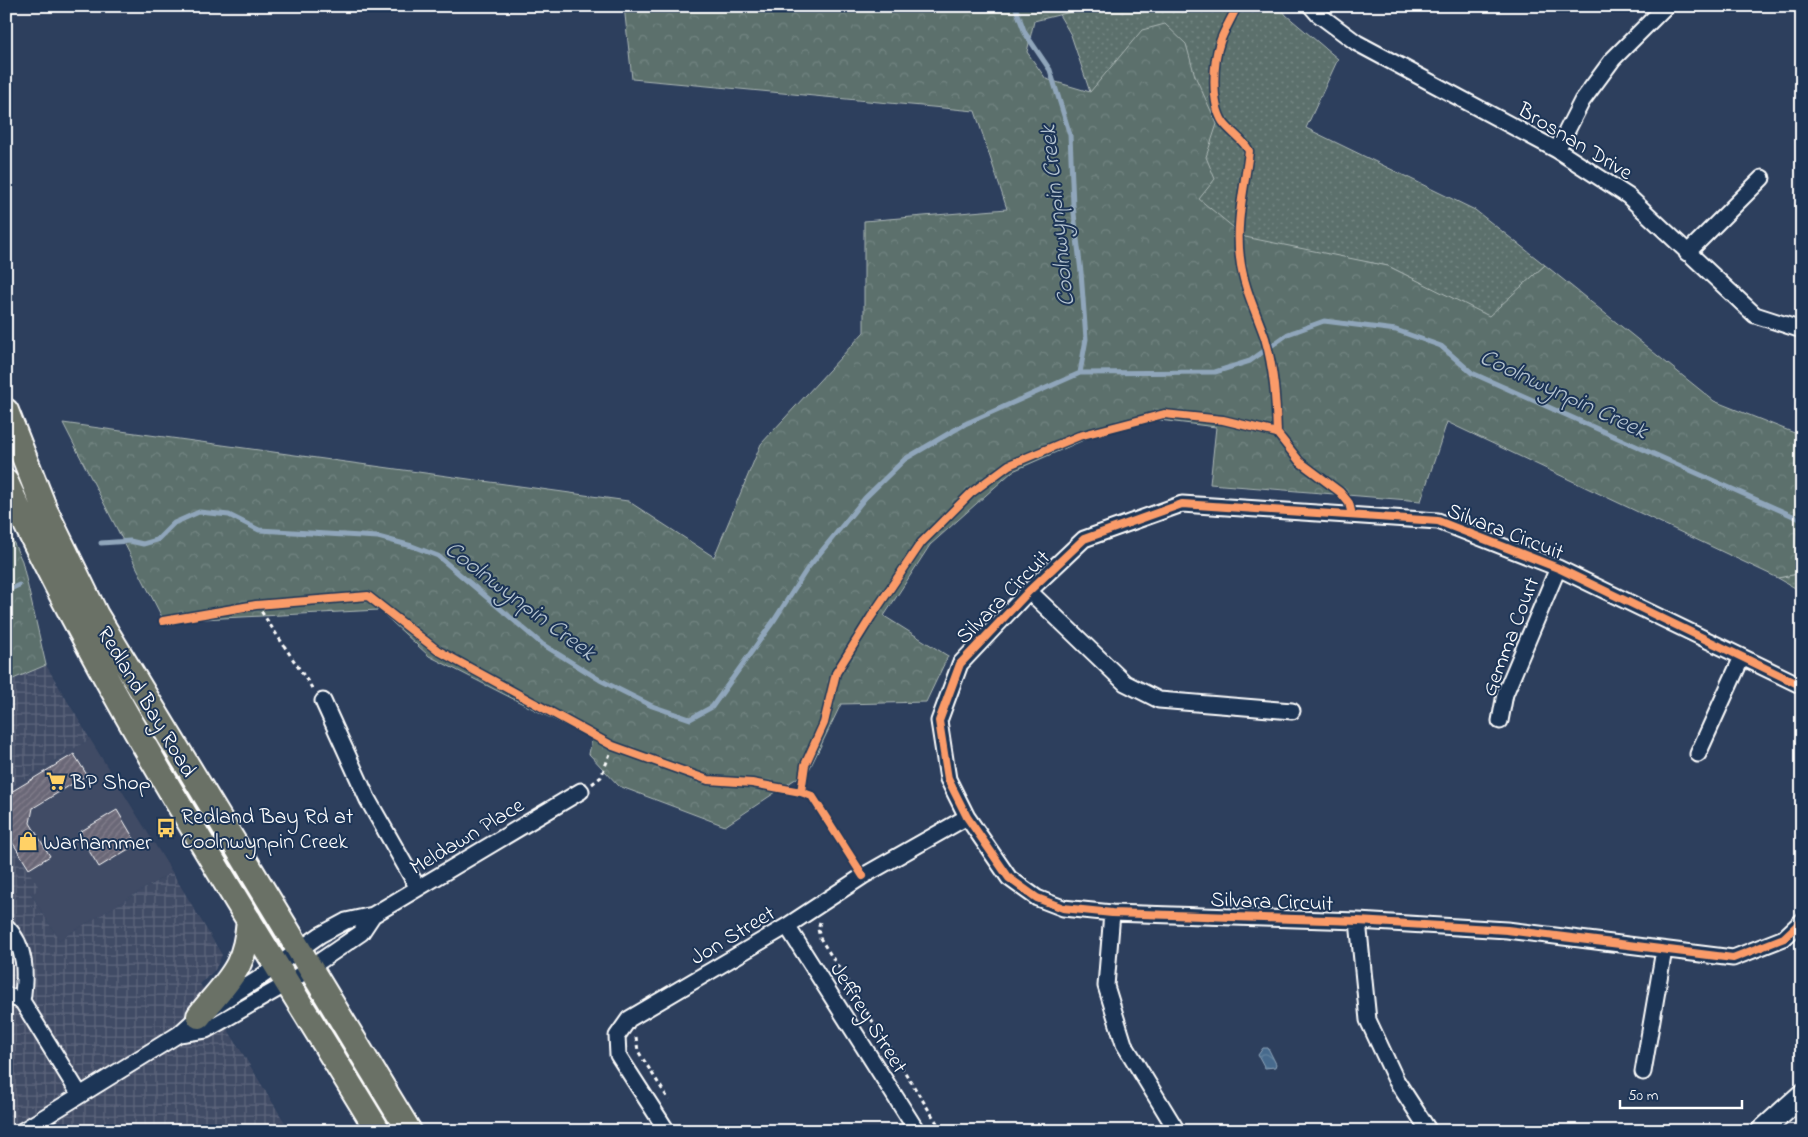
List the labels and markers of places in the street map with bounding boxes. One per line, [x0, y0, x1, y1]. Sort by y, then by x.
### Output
place label: BP Shop [70, 768, 151, 800]
supermarket icon: BP Shop [45, 770, 67, 792]
place label: Redland Bay Rd at Coolnwynpin Creek [181, 802, 354, 860]
bus stop icon: Redland Bay Rd at Coolnwynpin Creek [155, 817, 177, 839]
place label: Warhammer [43, 828, 152, 860]
shop icon: Warhammer [17, 830, 39, 852]

